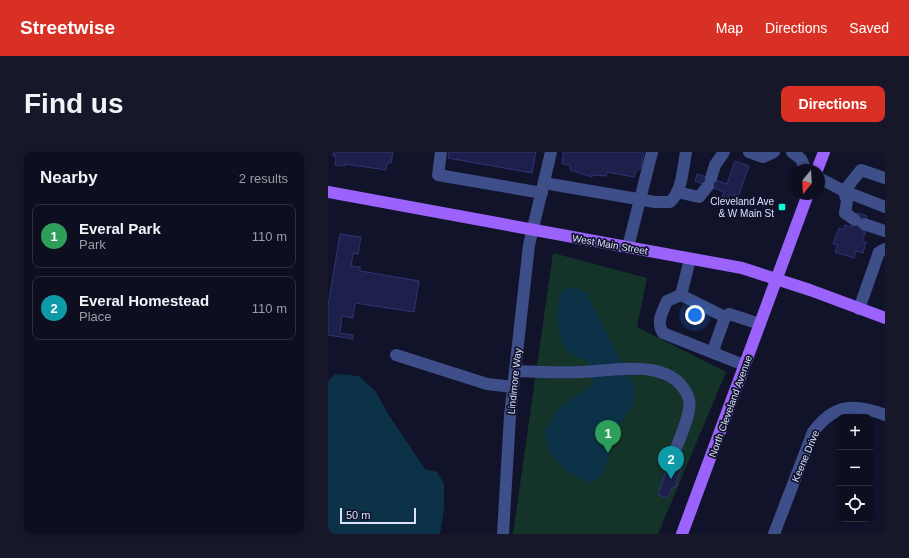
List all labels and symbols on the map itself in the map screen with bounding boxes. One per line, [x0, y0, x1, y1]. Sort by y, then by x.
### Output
north arrow [789, 164, 825, 200]
place label: Cleveland Ave & W Main St [710, 196, 774, 219]
marker: Cleveland Ave & W Main St [777, 202, 787, 212]
street label: West Main Street [571, 232, 649, 257]
your location [685, 305, 705, 325]
street label: Lindimore Way [506, 347, 523, 415]
street label: North Cleveland Avenue [707, 353, 754, 459]
pin: 1 [595, 420, 621, 453]
street label: Keene Drive [790, 428, 821, 484]
pin: 2 [658, 446, 684, 479]
scale bar [340, 506, 416, 525]

